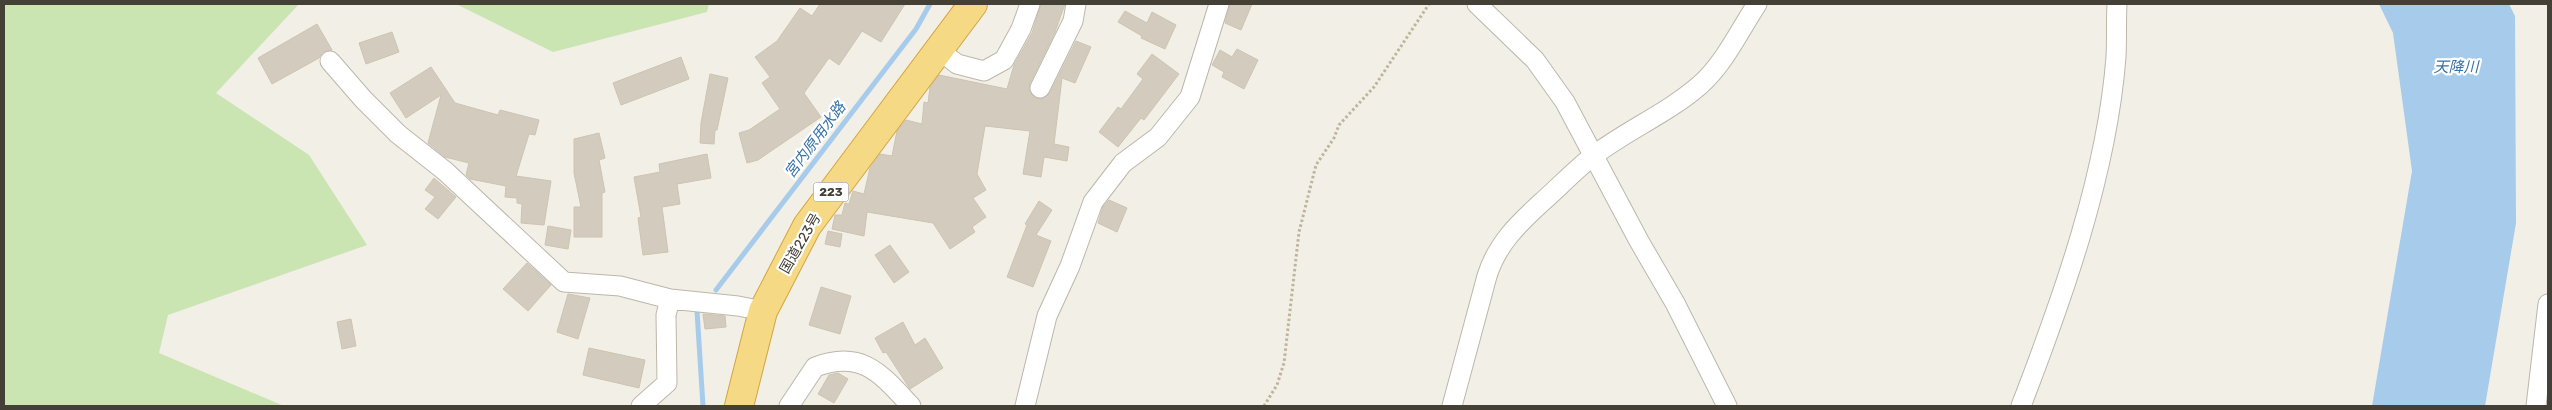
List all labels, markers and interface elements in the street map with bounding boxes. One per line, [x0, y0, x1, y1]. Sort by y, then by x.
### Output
water label: 天降川 [2433, 58, 2480, 76]
water label: 宮内原用水路 [781, 97, 850, 181]
road number: 223 [814, 182, 848, 202]
street label: 国道223号 [776, 210, 825, 276]

